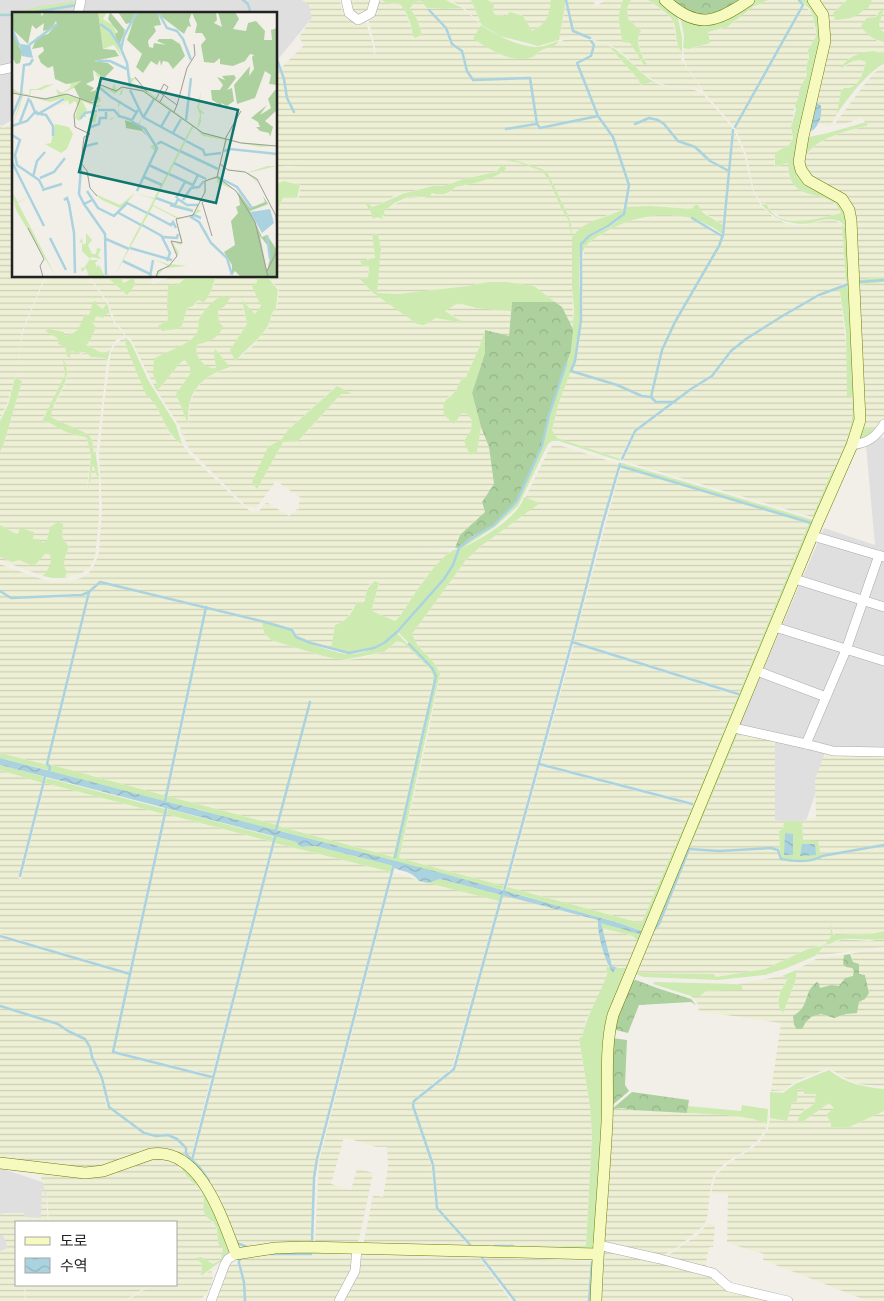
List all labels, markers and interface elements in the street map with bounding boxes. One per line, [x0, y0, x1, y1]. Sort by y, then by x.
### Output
inset map [12, 12, 278, 278]
legend [15, 1221, 178, 1286]
text: 도로 [60, 1231, 88, 1250]
text: 수역 [60, 1256, 88, 1275]

